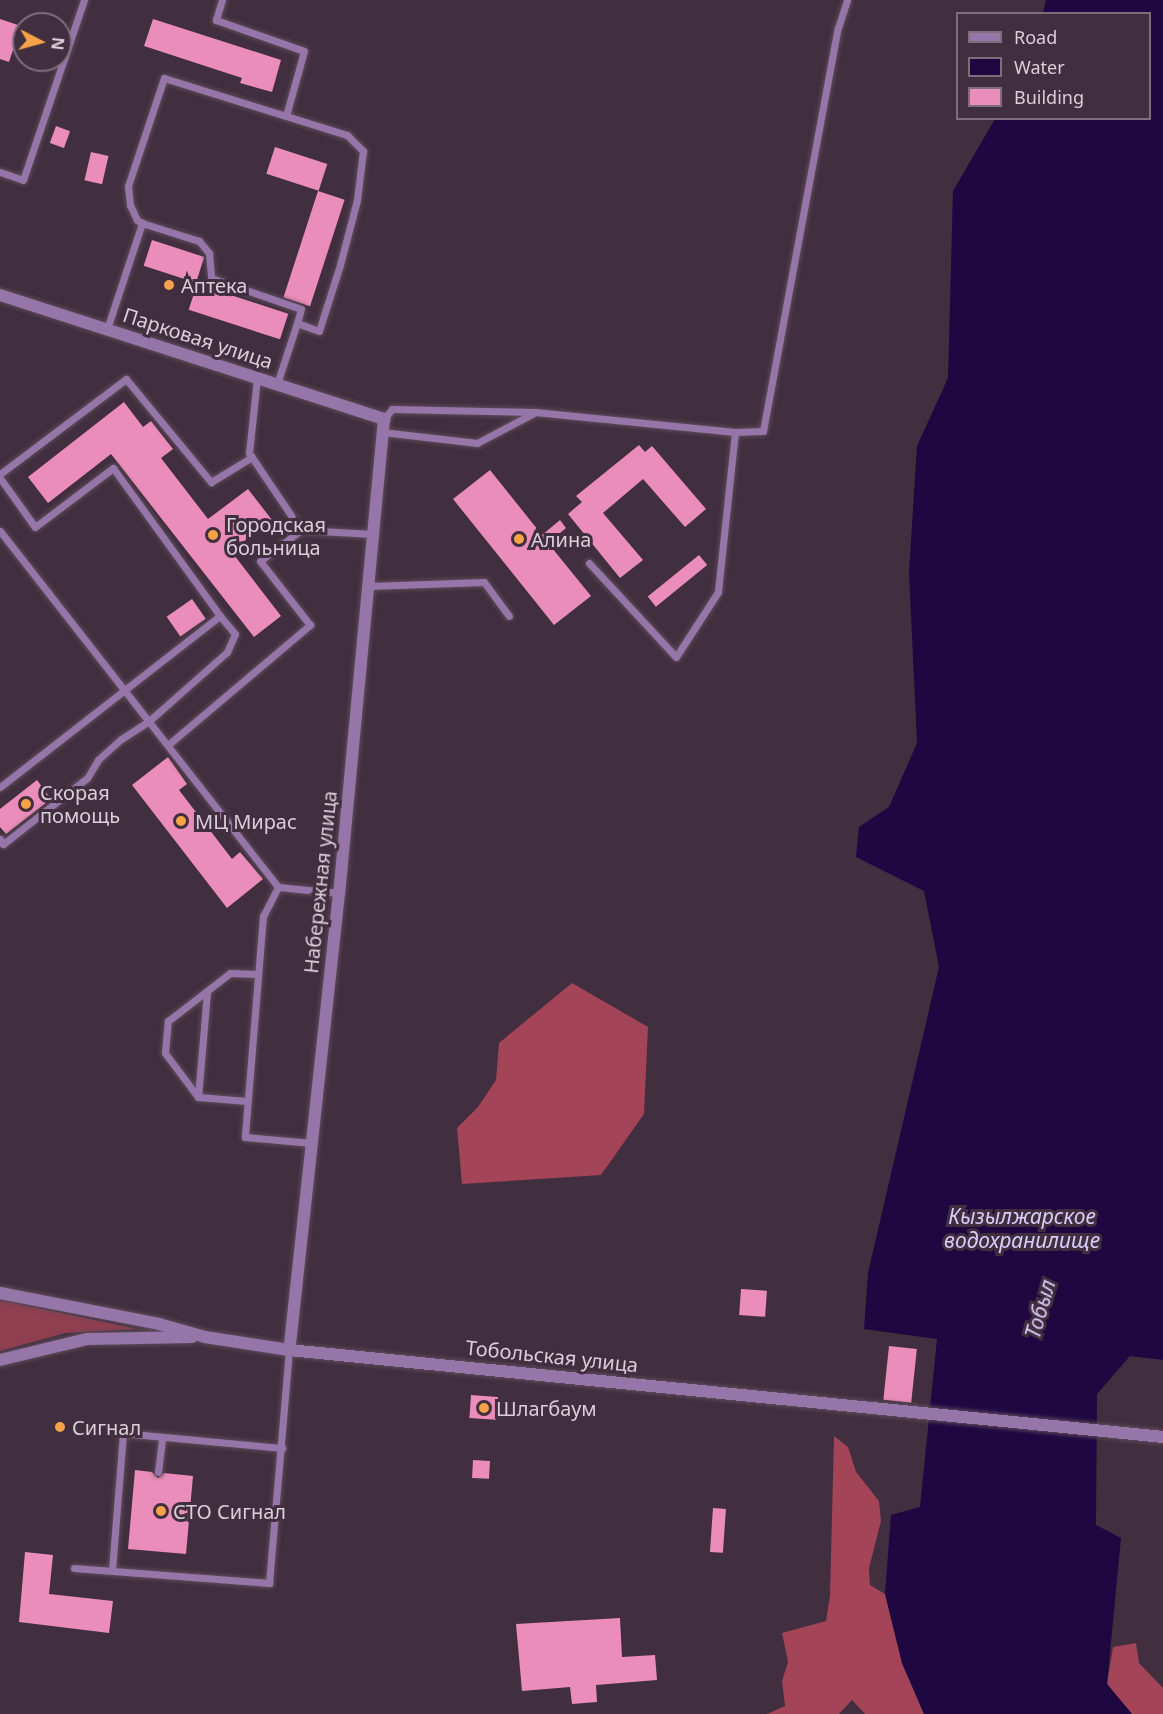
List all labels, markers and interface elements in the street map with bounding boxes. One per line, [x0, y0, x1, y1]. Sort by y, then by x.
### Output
north arrow [12, 12, 72, 72]
legend [956, 12, 1151, 120]
text: Road [1014, 25, 1057, 49]
text: N [46, 36, 70, 51]
text: Water [1014, 55, 1065, 79]
text: Building [1014, 85, 1084, 109]
place label: Аптека [181, 273, 247, 297]
marker: Аптека [162, 278, 176, 292]
street label: Парковая улица [120, 303, 276, 373]
place label: Городская больница [226, 512, 326, 559]
marker: Городская больница [204, 526, 222, 544]
place label: Алина [531, 527, 591, 551]
marker: Алина [512, 532, 526, 546]
place label: Скорая помощь [40, 780, 120, 827]
street label: Набережная улица [298, 789, 342, 975]
marker: Скорая помощь [17, 795, 35, 813]
place label: МЦ Мирас [195, 809, 297, 833]
marker: МЦ Мирас [172, 812, 190, 830]
water label: Кызылжарское водохранилище [944, 1203, 1100, 1253]
water label: Тобыл [1020, 1277, 1060, 1341]
street label: Тобольская улица [465, 1335, 639, 1377]
place label: Шлагбаум [496, 1396, 597, 1420]
marker: Шлагбаум [477, 1401, 491, 1415]
place label: Сигнал [72, 1415, 141, 1439]
marker: Сигнал [53, 1420, 67, 1434]
place label: СТО Сигнал [173, 1499, 286, 1523]
marker: СТО Сигнал [154, 1504, 168, 1518]

